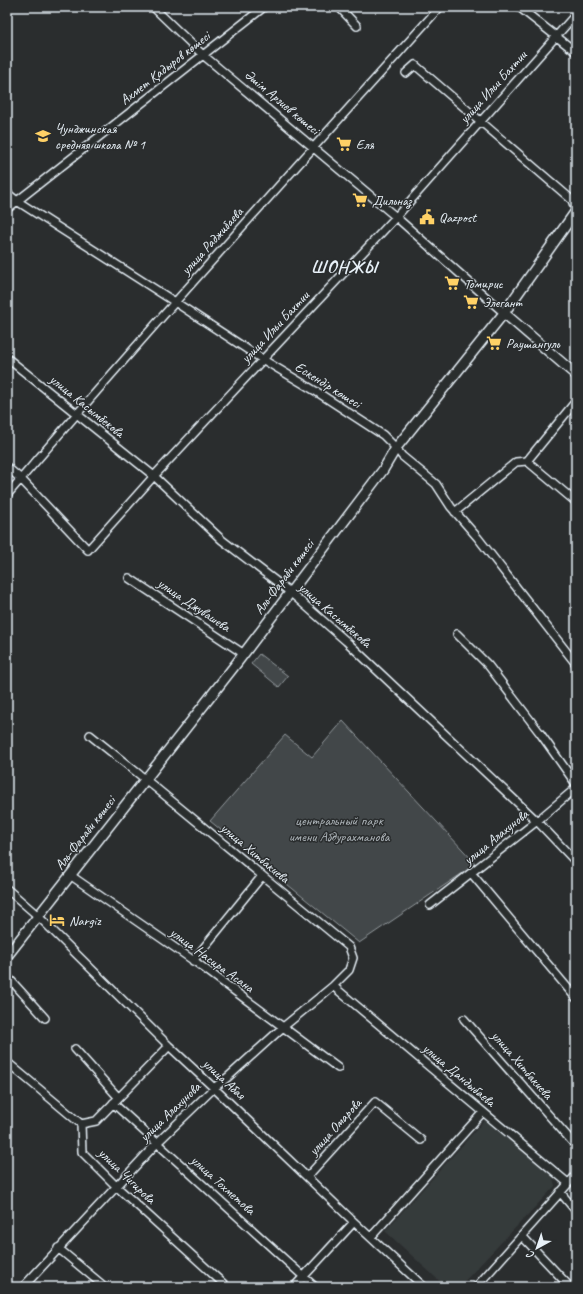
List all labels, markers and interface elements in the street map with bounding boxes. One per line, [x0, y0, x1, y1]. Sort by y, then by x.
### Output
street label: Ахмет Қадыров көшесі [117, 26, 215, 108]
street label: улица Ильи Бахтии [455, 46, 531, 128]
street label: Әшім Арзиев көшесі [241, 66, 325, 140]
place label: Чунджинская средняя школа № 1 [55, 120, 146, 153]
school or university icon: Чунджинская средняя школа № 1 [34, 127, 52, 145]
supermarket icon: Еля [335, 135, 353, 153]
place label: Еля [356, 136, 375, 153]
supermarket icon: Дильназ [351, 191, 369, 209]
place label: Дильназ [372, 192, 413, 209]
street label: улица Раджибаева [177, 203, 248, 279]
public building icon: Qazpost [418, 208, 436, 226]
place label: Qazpost [439, 209, 478, 226]
district label: ШОНЖЫ [311, 256, 380, 278]
supermarket icon: Томирис [443, 274, 461, 292]
place label: Томирис [464, 275, 504, 292]
street label: улица Ильи Бахтии [237, 287, 313, 367]
supermarket icon: Элегант [462, 293, 480, 311]
place label: Элегант [483, 294, 523, 311]
supermarket icon: Раушангуль [485, 334, 503, 352]
place label: Раушангуль [506, 335, 561, 352]
street label: Ескендір көшесі [292, 358, 366, 413]
street label: улица Касымбекова [45, 370, 129, 442]
street label: Аль-Фараби көшесі [250, 534, 319, 618]
street label: улица Джувашева [154, 574, 234, 636]
street label: улица Касымбекова [294, 578, 376, 652]
street label: Аль-Фараби көшесі [51, 791, 121, 873]
street label: улица Алахунова [459, 805, 533, 869]
park label: центральный парк имени Абдурахманова [289, 812, 391, 845]
street label: улица Хитбакиева [216, 819, 294, 888]
hotel icon: Nargiz [48, 911, 66, 929]
place label: Nargiz [69, 912, 102, 929]
street label: улица Насира Асана [166, 923, 258, 997]
street label: улица Хитбакиева [487, 1027, 557, 1104]
street label: улица Дандыбаева [419, 1039, 500, 1111]
street label: улица Абая [199, 1054, 250, 1104]
street label: улица Алахунова [135, 1078, 205, 1146]
street label: улица Омарова [304, 1094, 366, 1160]
street label: улица Чигирова [94, 1144, 160, 1208]
street label: улица Тохметова [187, 1151, 259, 1219]
north arrow [517, 1228, 557, 1268]
text: С [523, 1248, 537, 1263]

